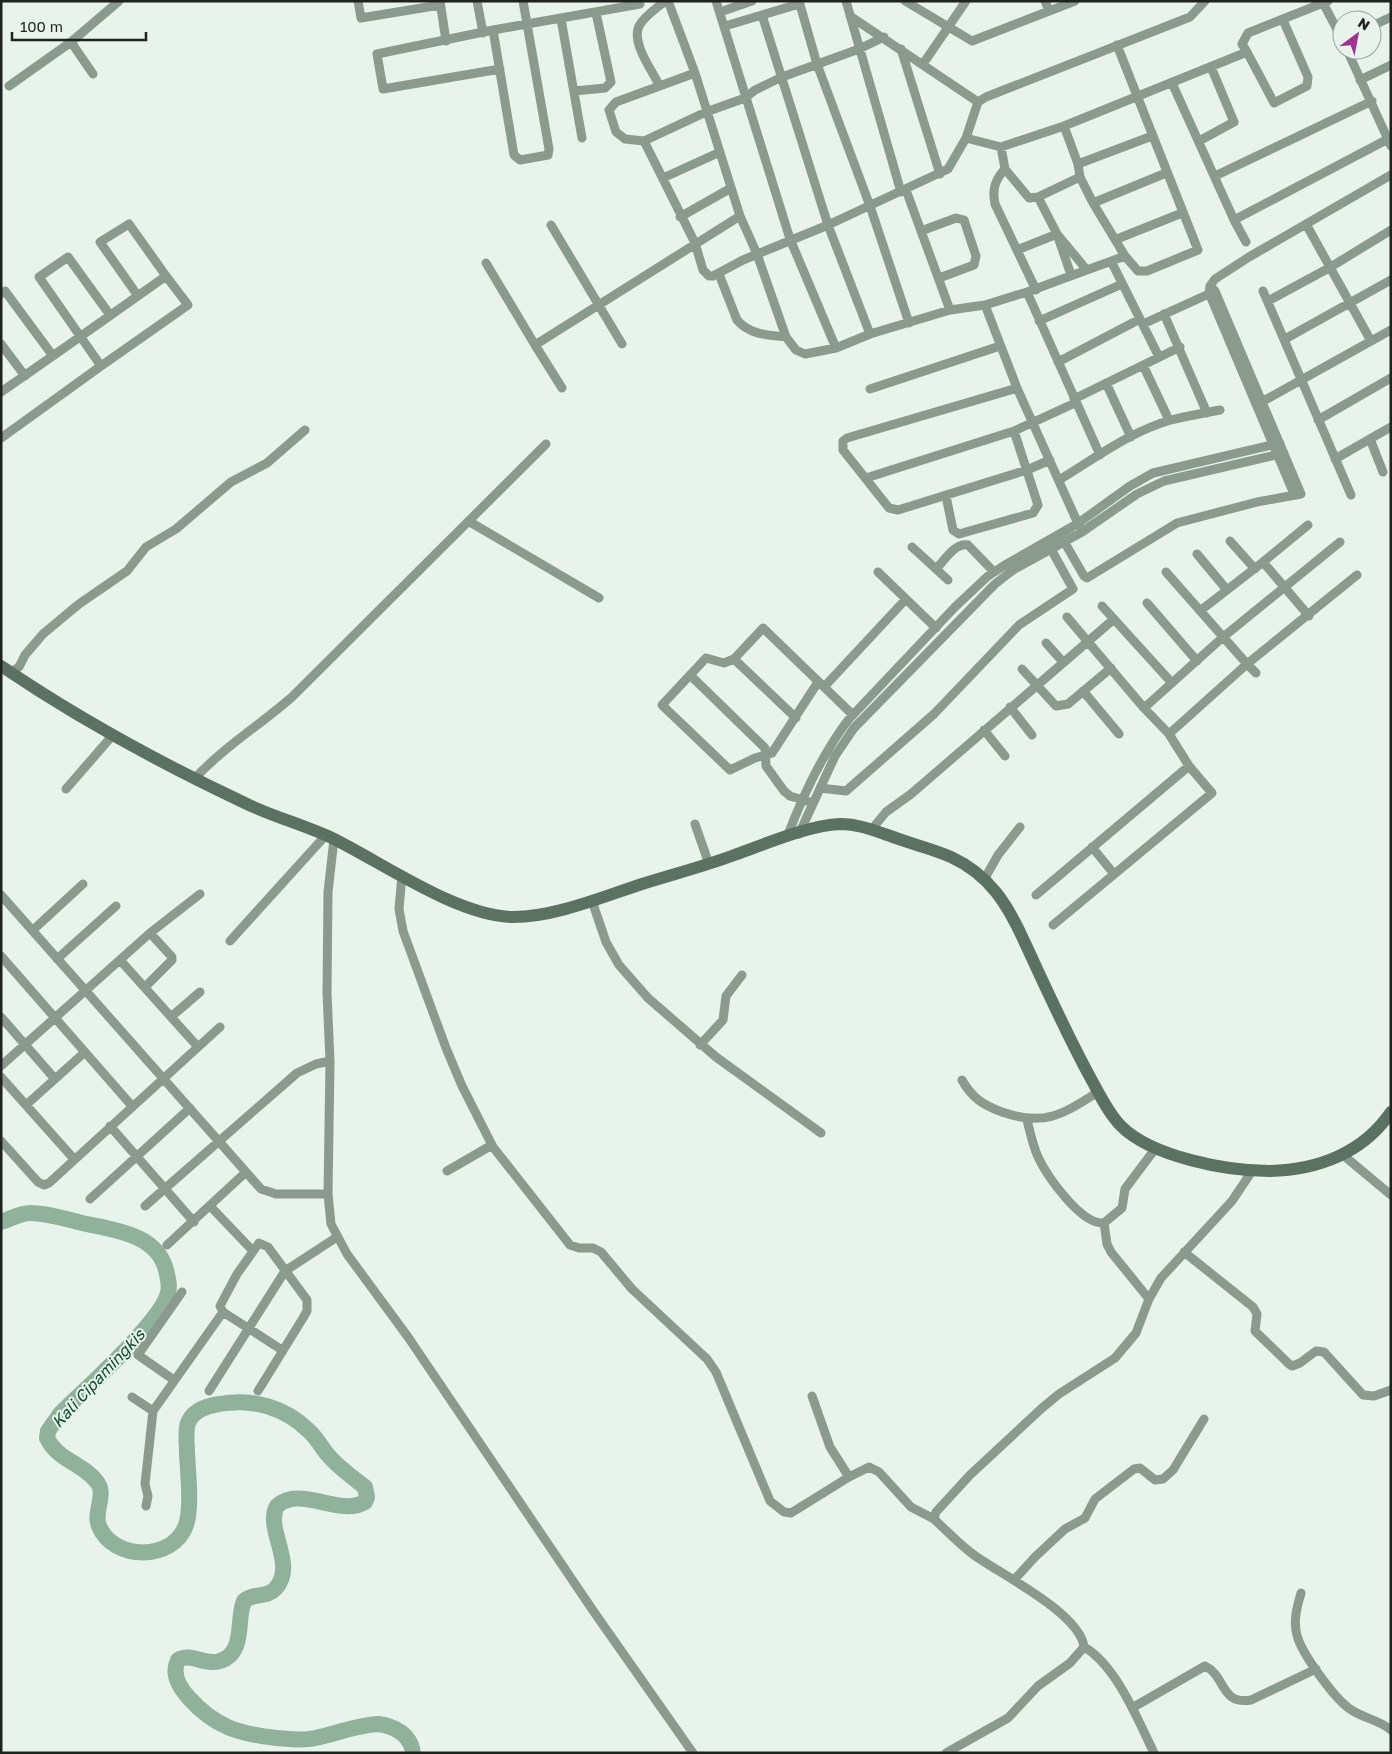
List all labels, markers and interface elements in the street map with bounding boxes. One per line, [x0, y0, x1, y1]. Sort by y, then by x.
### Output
scale bar [12, 10, 146, 42]
north arrow [1332, 10, 1382, 60]
text: N [1355, 14, 1373, 34]
text: 100 m [20, 17, 63, 35]
water label: Kali Cipamingkis [47, 1324, 150, 1431]

